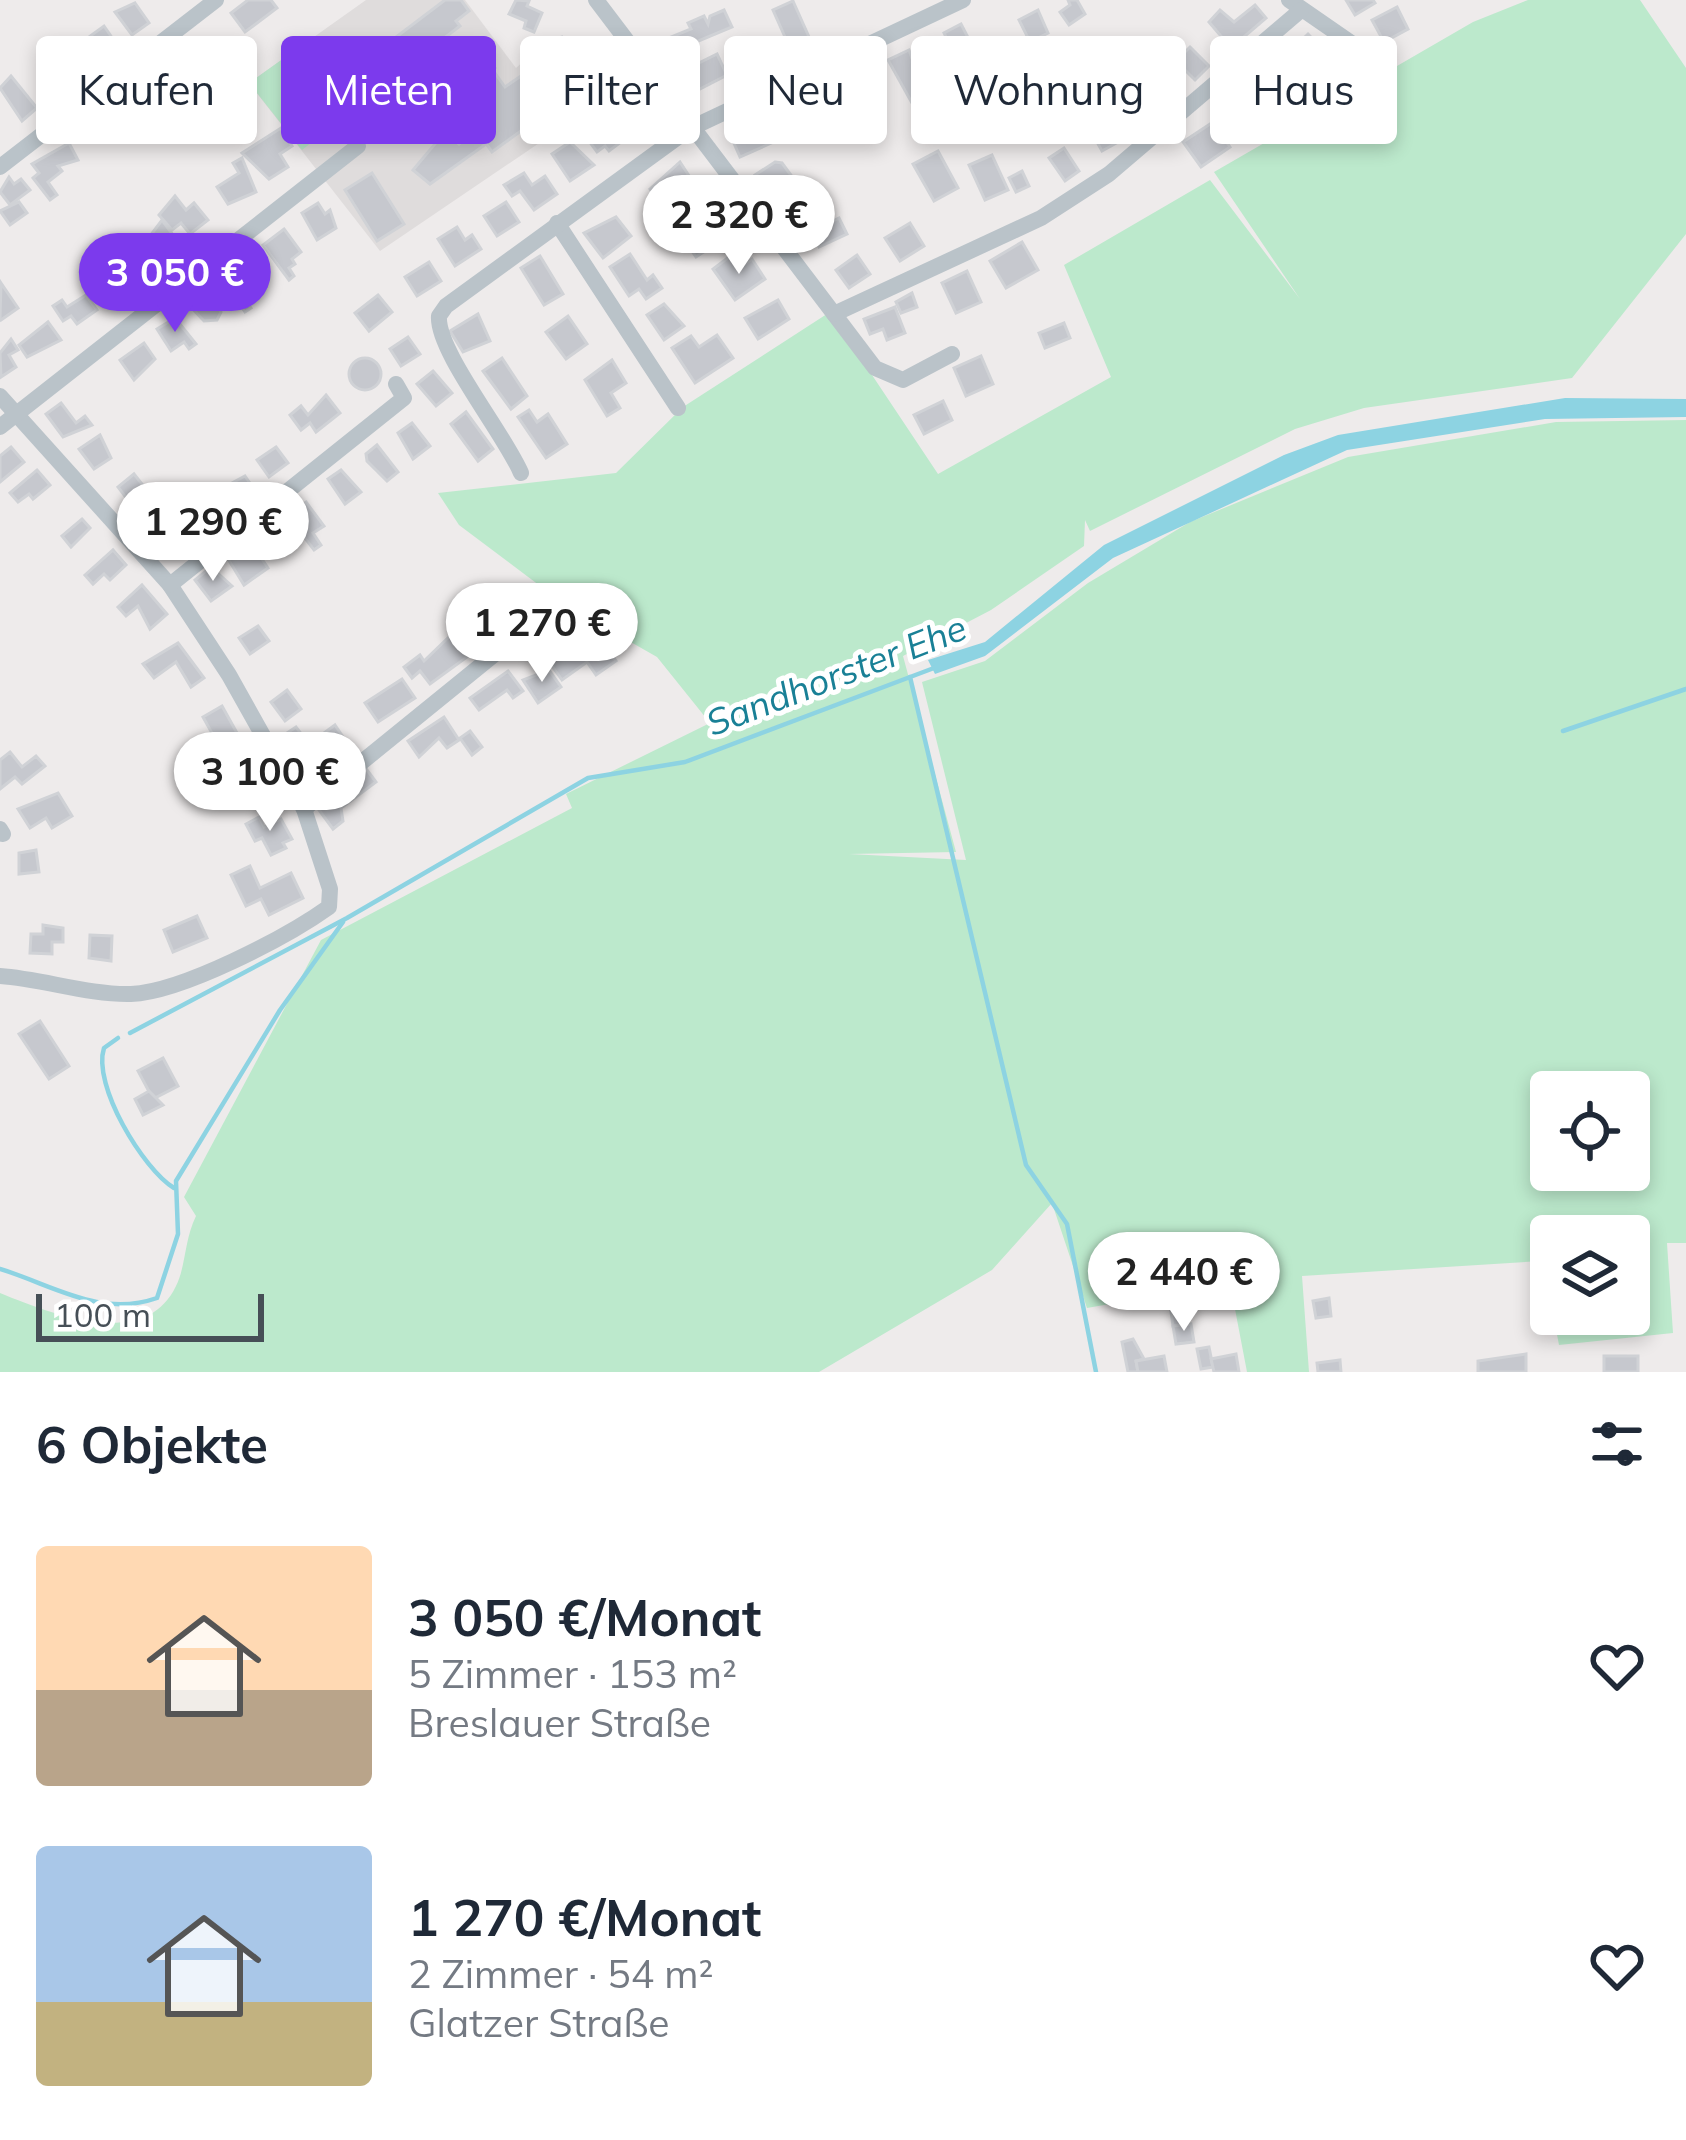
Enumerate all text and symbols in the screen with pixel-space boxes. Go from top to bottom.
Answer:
chip: Kaufen [36,36,257,144]
chip: Mieten [281,36,496,144]
chip: Filter [520,36,700,144]
chip: Neu [724,36,887,144]
chip: Wohnung [911,36,1186,144]
chip: Haus [1210,36,1397,144]
pin: 2 320 € [628,175,850,277]
text: 2 320 € [670,189,808,238]
pin: 3 050 € [64,233,286,335]
text: 3 050 € [106,247,244,296]
pin: 1 290 € [102,482,324,584]
text: 1 290 € [144,496,282,545]
pin: 1 270 € [431,583,653,685]
text: 1 270 € [473,597,611,646]
water label: Sandhorster Ehe [699,604,972,745]
pin: 3 100 € [159,732,381,834]
text: 3 100 € [201,746,339,795]
map controls [1530,1071,1650,1335]
button: locate [1530,1071,1650,1191]
button: layers [1530,1215,1650,1335]
pin: 2 440 € [1073,1232,1295,1334]
text: 2 440 € [1115,1246,1253,1295]
scale bar [36,1288,264,1341]
text: 100 m [54,1294,151,1335]
icon: filters [1584,1411,1650,1477]
text: 6 Objekte [36,1412,268,1476]
text: 3 050 €/Monat [408,1585,761,1649]
icon: home [132,1594,276,1738]
icon: heart [1584,1633,1650,1699]
text: 5 Zimmer · 153 m² [408,1649,737,1698]
text: Breslauer Straße [408,1698,711,1747]
text: 1 270 €/Monat [408,1885,761,1949]
icon: home [132,1894,276,2038]
icon: heart [1584,1933,1650,1999]
text: 2 Zimmer · 54 m² [408,1949,713,1998]
text: Glatzer Straße [408,1998,669,2047]

